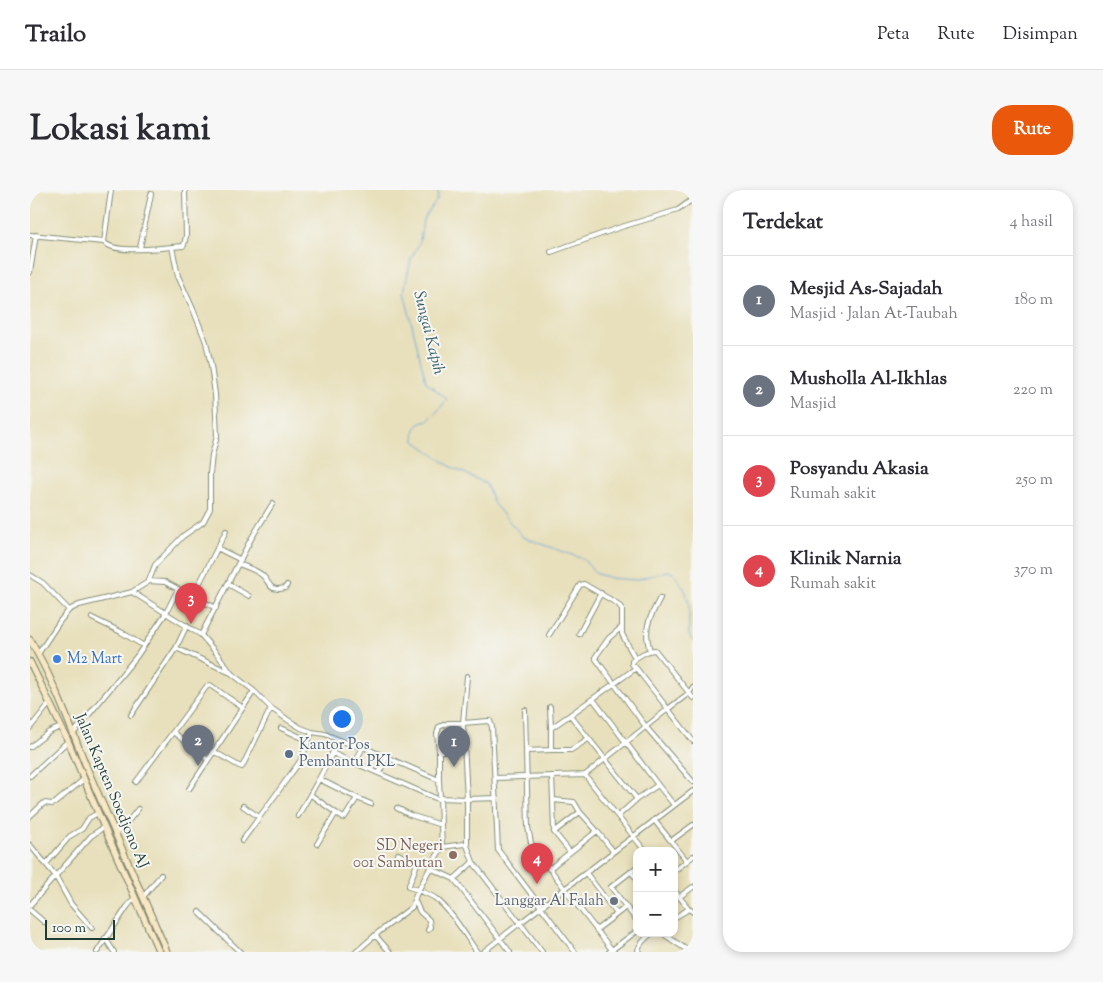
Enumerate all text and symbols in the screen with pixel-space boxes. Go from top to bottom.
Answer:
text: Trailo [25,18,86,52]
text: Peta [877,22,909,48]
text: Rute [937,22,975,48]
text: Disimpan [1003,22,1078,48]
text: Lokasi kami [30,105,211,156]
button: Rute [992,105,1073,155]
text: Terdekat [743,208,823,238]
text: 4 hasil [1009,211,1053,234]
text: Mesjid As-Sajadah [790,276,943,303]
water label: Sungai Kapih [406,289,450,378]
text: 1 [756,289,762,312]
text: 180 m [1014,289,1053,312]
text: Masjid · Jalan At-Taubah [790,303,958,326]
text: Musholla Al-Ikhlas [790,366,947,393]
text: 2 [755,379,763,402]
text: 220 m [1013,379,1053,402]
text: Masjid [790,393,836,416]
text: Posyandu Akasia [790,456,929,483]
text: 3 [756,469,762,492]
text: 250 m [1015,469,1053,492]
text: Rumah sakit [790,483,876,506]
text: Klinik Narnia [790,546,902,573]
text: 4 [755,559,763,582]
text: 370 m [1014,559,1053,582]
text: Rumah sakit [790,573,876,596]
pin: 3 [175,583,207,624]
place label: M2 Mart [67,649,122,670]
marker: M2 Mart [51,653,63,665]
your location [329,706,355,732]
street label: Jalan Kapten Soedjono AJ [69,710,153,872]
pin: 2 [182,725,214,766]
pin: 1 [438,726,470,767]
place label: Kantor Pos Pembantu PKL [299,735,395,773]
marker: Kantor Pos Pembantu PKL [283,748,295,760]
place label: SD Negeri 001 Sambutan [353,836,443,874]
pin: 4 [521,843,553,884]
map controls [633,847,678,937]
button: + [633,847,678,892]
marker: SD Negeri 001 Sambutan [447,849,459,861]
place label: Langgar Al Falah [495,891,604,912]
button: − [633,892,678,937]
marker: Langgar Al Falah [608,895,620,907]
scale bar [45,917,115,940]
text: 100 m [52,919,86,939]

